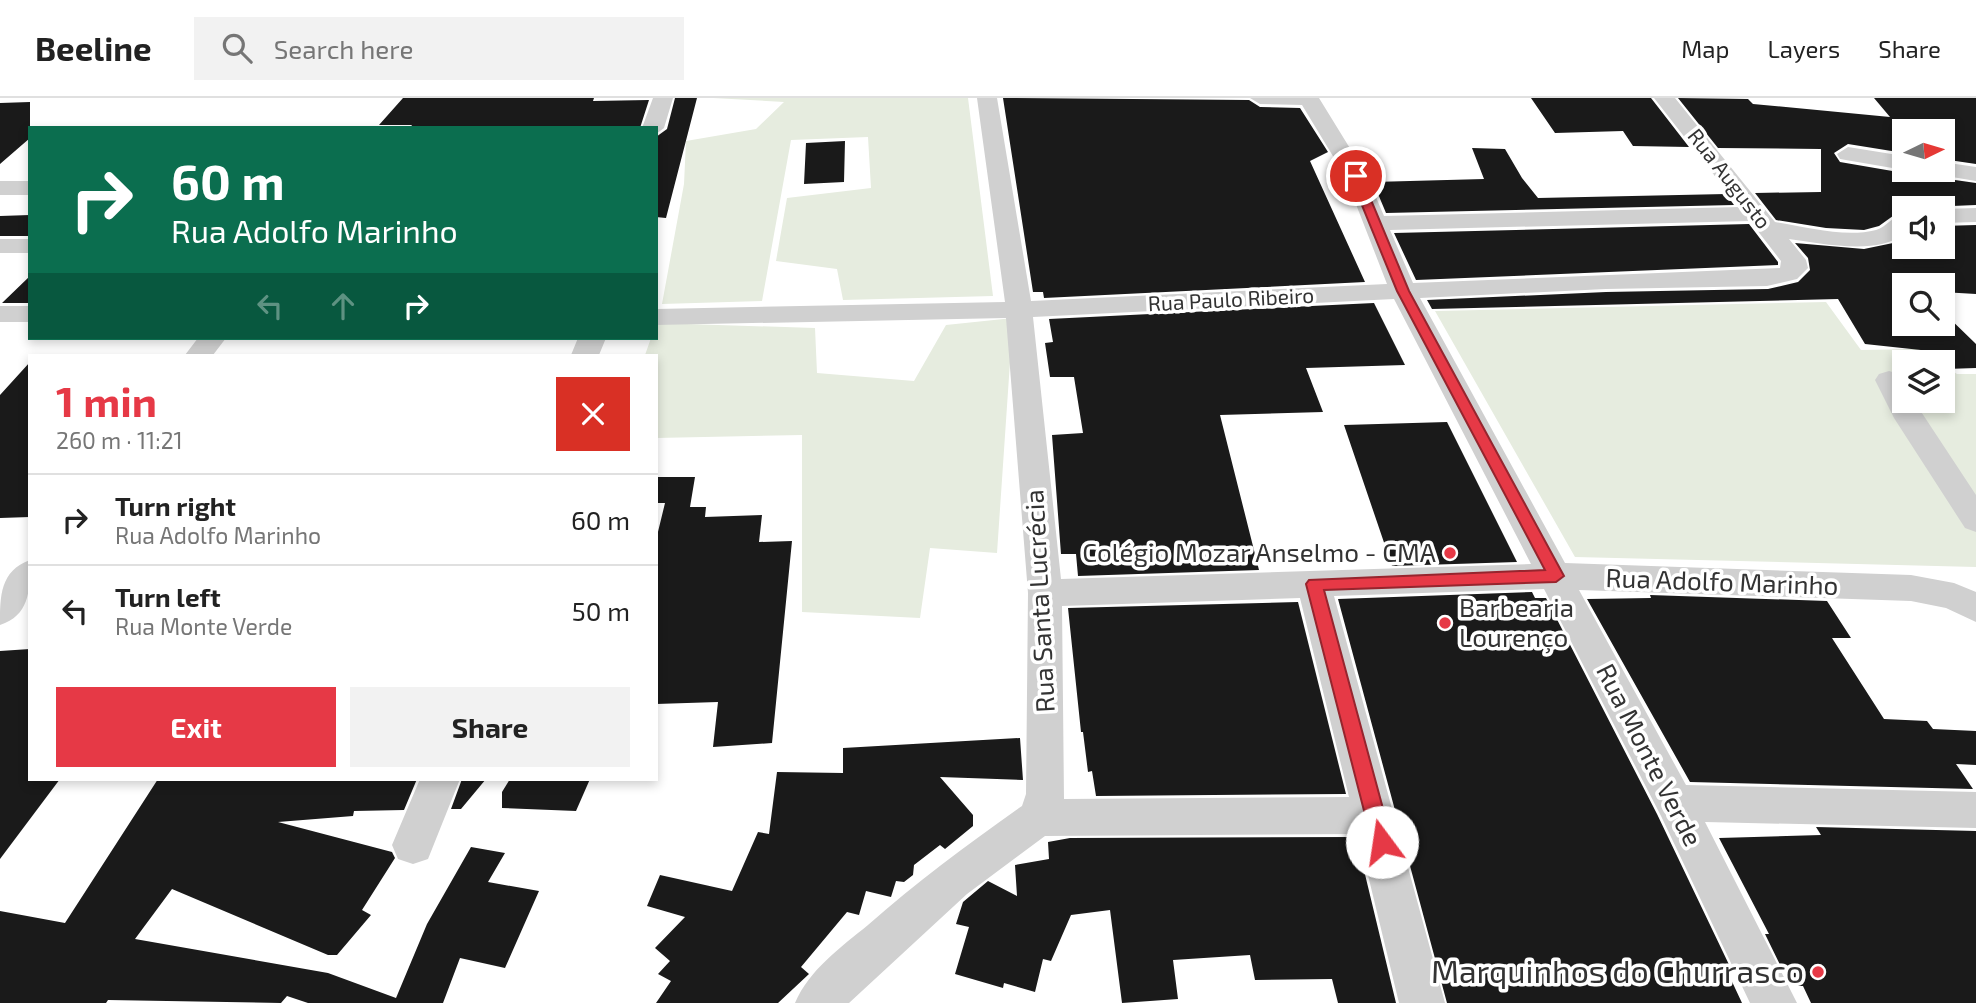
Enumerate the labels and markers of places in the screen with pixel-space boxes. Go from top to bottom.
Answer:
pin [1326,146,1386,206]
place label: Colégio Mozar Anselmo - CMA [1082,536,1436,567]
marker: Colégio Mozar Anselmo - CMA [1442,545,1458,561]
place label: Barbearia Lourenço [1459,591,1574,654]
marker: Barbearia Lourenço [1437,615,1453,631]
place label: Marquinhos do Churrasco [1431,951,1804,989]
marker: Marquinhos do Churrasco [1810,964,1826,980]

